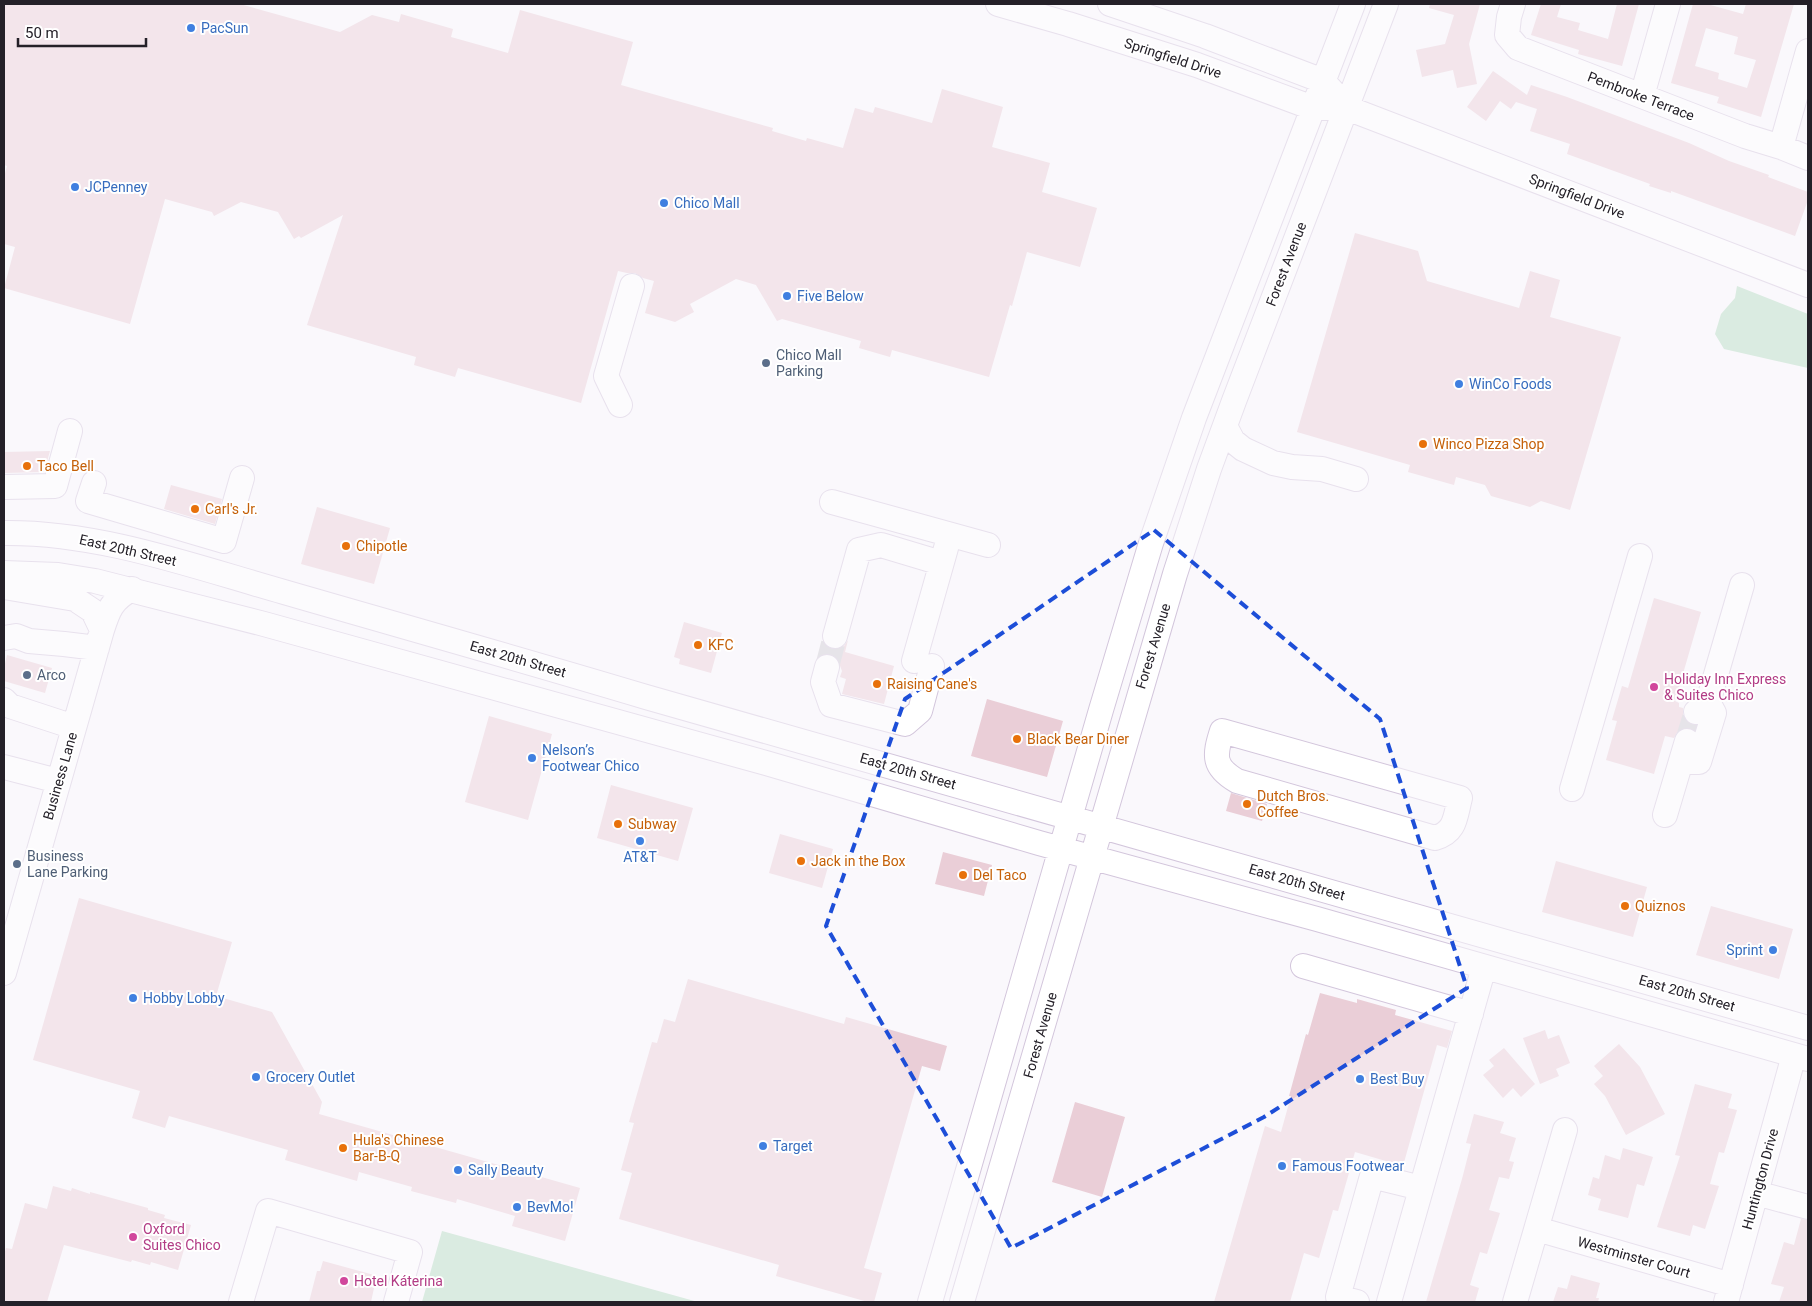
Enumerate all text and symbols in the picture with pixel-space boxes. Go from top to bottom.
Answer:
scale bar [18,15,145,47]
place label: PacSun [201,20,248,36]
marker: PacSun [185,22,197,34]
text: 50 m [25,24,59,42]
street label: Springfield Drive [1122,35,1224,81]
street label: Pembroke Terrace [1585,68,1697,124]
street label: Springfield Drive [1527,170,1627,222]
place label: JCPenney [85,179,148,195]
marker: JCPenney [69,181,81,193]
place label: Chico Mall [674,195,740,211]
marker: Chico Mall [658,197,670,209]
street label: Forest Avenue [1263,220,1309,308]
place label: Five Below [797,288,864,304]
marker: Five Below [781,290,793,302]
place label: Chico Mall Parking [776,347,842,379]
marker: Chico Mall Parking [760,357,772,369]
place label: WinCo Foods [1469,376,1552,392]
marker: WinCo Foods [1453,378,1465,390]
place label: Winco Pizza Shop [1433,436,1545,452]
marker: Winco Pizza Shop [1417,438,1429,450]
place label: Taco Bell [37,458,94,474]
marker: Taco Bell [21,460,33,472]
place label: Carl's Jr. [205,501,258,517]
marker: Carl's Jr. [189,503,201,515]
street label: East 20th Street [78,531,179,569]
place label: Chipotle [356,538,407,554]
marker: Chipotle [340,540,352,552]
street label: Forest Avenue [1132,601,1174,691]
place label: KFC [708,637,734,653]
street label: East 20th Street [468,638,568,680]
marker: KFC [692,639,704,651]
place label: Arco [37,667,66,683]
marker: Arco [21,669,33,681]
place label: Holiday Inn Express & Suites Chico [1664,671,1786,703]
place label: Raising Cane's [887,676,977,692]
marker: Raising Cane's [871,678,883,690]
marker: Holiday Inn Express & Suites Chico [1648,681,1660,693]
street label: Business Lane [40,730,80,822]
place label: Black Bear Diner [1027,731,1129,747]
marker: Black Bear Diner [1011,733,1023,745]
place label: Nelson’s Footwear Chico [542,742,639,774]
street label: East 20th Street [858,750,958,792]
marker: Nelson’s Footwear Chico [526,752,538,764]
place label: Dutch Bros. Coffee [1257,788,1329,820]
marker: Dutch Bros. Coffee [1241,798,1253,810]
place label: Subway [628,816,677,832]
marker: Subway [612,818,624,830]
marker: AT&T [634,835,646,847]
place label: Business Lane Parking [27,848,108,880]
place label: AT&T [623,849,657,865]
place label: Jack in the Box [811,853,906,869]
marker: Jack in the Box [795,855,807,867]
marker: Business Lane Parking [11,858,23,870]
street label: East 20th Street [1247,861,1347,903]
place label: Del Taco [973,867,1027,883]
marker: Del Taco [957,869,969,881]
place label: Quiznos [1635,898,1686,914]
marker: Quiznos [1619,900,1631,912]
place label: Sprint [1726,942,1763,958]
marker: Sprint [1767,944,1779,956]
street label: East 20th Street [1637,972,1737,1014]
place label: Hobby Lobby [143,990,225,1006]
street label: Forest Avenue [1020,990,1060,1080]
marker: Hobby Lobby [127,992,139,1004]
place label: Grocery Outlet [266,1069,356,1085]
marker: Grocery Outlet [250,1071,262,1083]
place label: Best Buy [1370,1071,1425,1087]
marker: Best Buy [1354,1073,1366,1085]
street label: Huntington Drive [1739,1127,1781,1231]
place label: Hula's Chinese Bar-B-Q [353,1132,444,1164]
place label: Target [773,1138,813,1154]
marker: Target [757,1140,769,1152]
marker: Hula's Chinese Bar-B-Q [337,1142,349,1154]
place label: Famous Footwear [1292,1158,1405,1174]
marker: Famous Footwear [1276,1160,1288,1172]
place label: Sally Beauty [468,1162,544,1178]
marker: Sally Beauty [452,1164,464,1176]
place label: BevMo! [527,1199,574,1215]
marker: BevMo! [511,1201,523,1213]
place label: Oxford Suites Chico [143,1221,221,1253]
marker: Oxford Suites Chico [127,1231,139,1243]
street label: Westminster Court [1576,1233,1693,1281]
place label: Hotel Káterina [354,1273,443,1289]
marker: Hotel Káterina [338,1275,350,1287]

